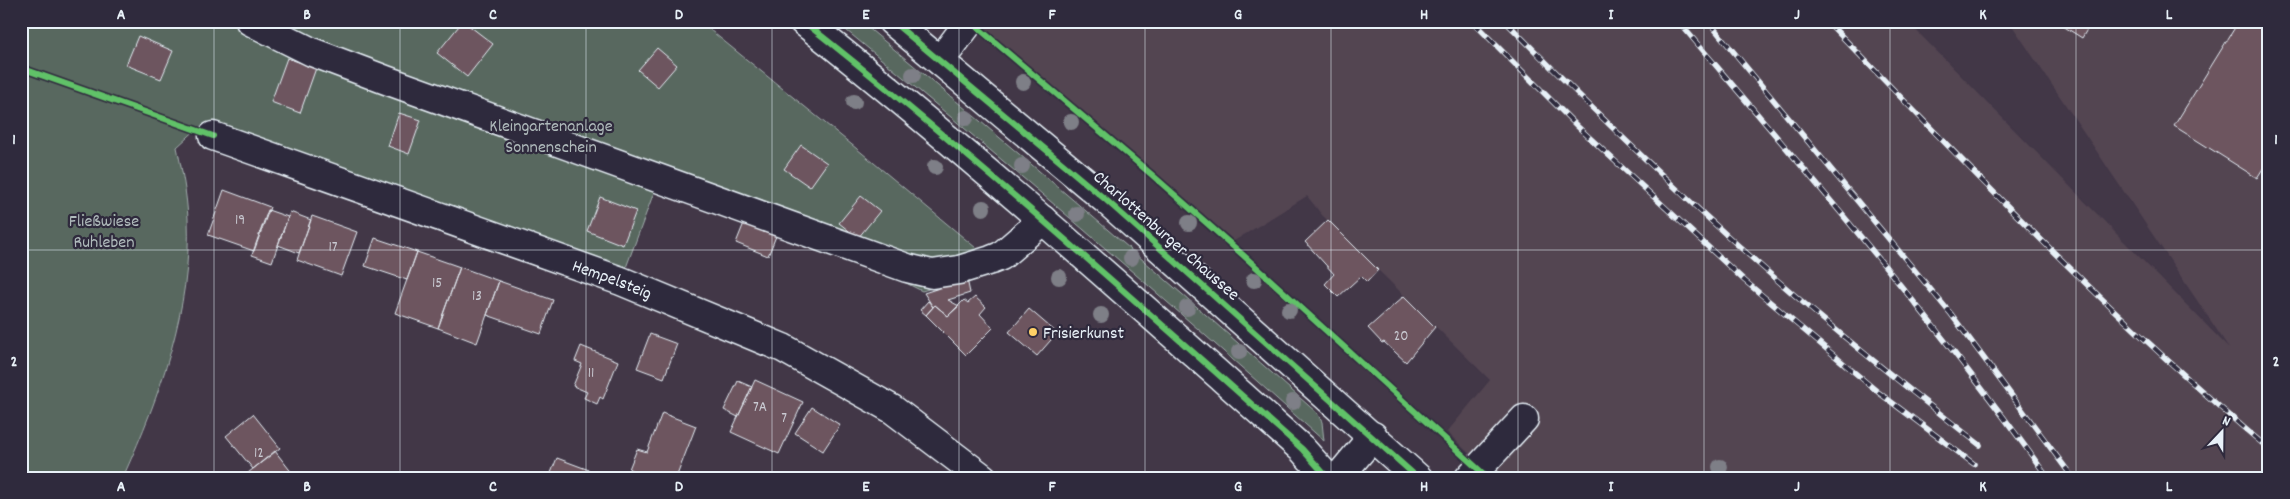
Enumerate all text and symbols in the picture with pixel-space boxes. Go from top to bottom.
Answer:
text: A [117,4,126,27]
text: B [303,4,311,27]
text: C [489,4,497,27]
text: D [675,4,684,27]
text: E [862,4,870,27]
text: F [1048,4,1056,27]
text: G [1234,4,1242,27]
text: H [1420,4,1428,27]
text: I [1609,4,1615,27]
text: J [1794,4,1800,27]
text: K [1979,4,1987,27]
text: L [2166,4,2173,27]
park label: Kleingartenanlage Sonnenschein [489,115,613,161]
text: 1 [12,129,16,152]
text: 1 [2274,129,2278,152]
street label: Charlottenburger Chaussee [1086,166,1244,308]
park label: Fließwiese Ruhleben [69,210,139,256]
house number: 19 [235,210,245,232]
house number: 17 [328,237,338,259]
street label: Hempelsteig [568,255,655,307]
house number: 15 [432,273,442,295]
house number: 13 [472,286,482,308]
place label: Frisierkunst [1043,322,1125,347]
marker: Frisierkunst [1027,326,1039,338]
house number: 20 [1394,326,1408,348]
text: 2 [11,351,18,374]
text: 2 [2273,351,2280,374]
house number: 11 [588,363,594,385]
house number: 7A [753,397,767,419]
north arrow [2198,406,2248,456]
house number: 7 [781,408,787,430]
text: N [2219,411,2233,432]
house number: 12 [254,443,264,465]
text: A [117,476,126,499]
text: B [303,476,311,499]
text: C [489,476,497,499]
text: D [675,476,684,499]
text: E [862,476,870,499]
text: F [1048,476,1056,499]
text: G [1234,476,1242,499]
text: H [1420,476,1428,499]
text: I [1609,476,1615,499]
text: J [1794,476,1800,499]
text: K [1979,476,1987,499]
text: L [2166,476,2173,499]

